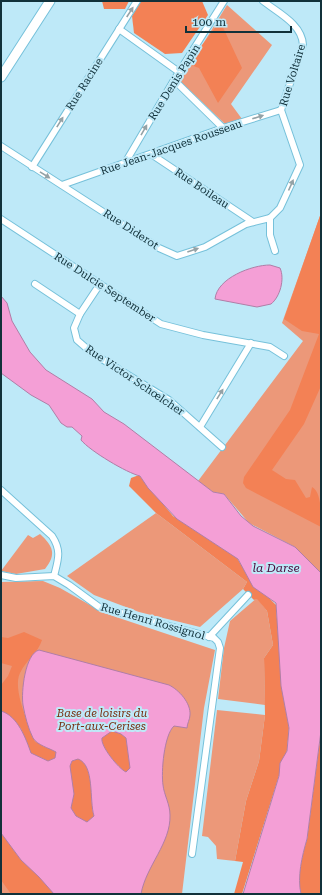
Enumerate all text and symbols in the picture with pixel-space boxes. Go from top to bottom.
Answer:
one-way arrow [126,7,134,17]
scale bar [186,8,291,34]
text: 100 m [192,15,226,29]
street label: Rue Denis Papin [146,42,203,123]
street label: Rue Voltaire [277,42,308,108]
street label: Rue Racine [63,56,106,113]
one-way arrow [252,114,264,120]
one-way arrow [57,116,64,128]
street label: Rue Jean-Jacques Rousseau [99,117,244,178]
one-way arrow [141,124,148,136]
street label: Rue Boileau [172,165,232,211]
one-way arrow [40,171,50,179]
one-way arrow [288,179,294,191]
street label: Rue Diderot [101,207,161,252]
one-way arrow [188,247,200,253]
street label: Rue Dulcie September [52,250,158,325]
street label: Rue Victor Schœlcher [83,342,187,419]
one-way arrow [216,389,224,399]
water label: la Darse [253,561,299,575]
street label: Rue Henri Rossignol [99,600,207,643]
park label: Base de loisirs du Port-aux-Cerises [56,707,147,733]

